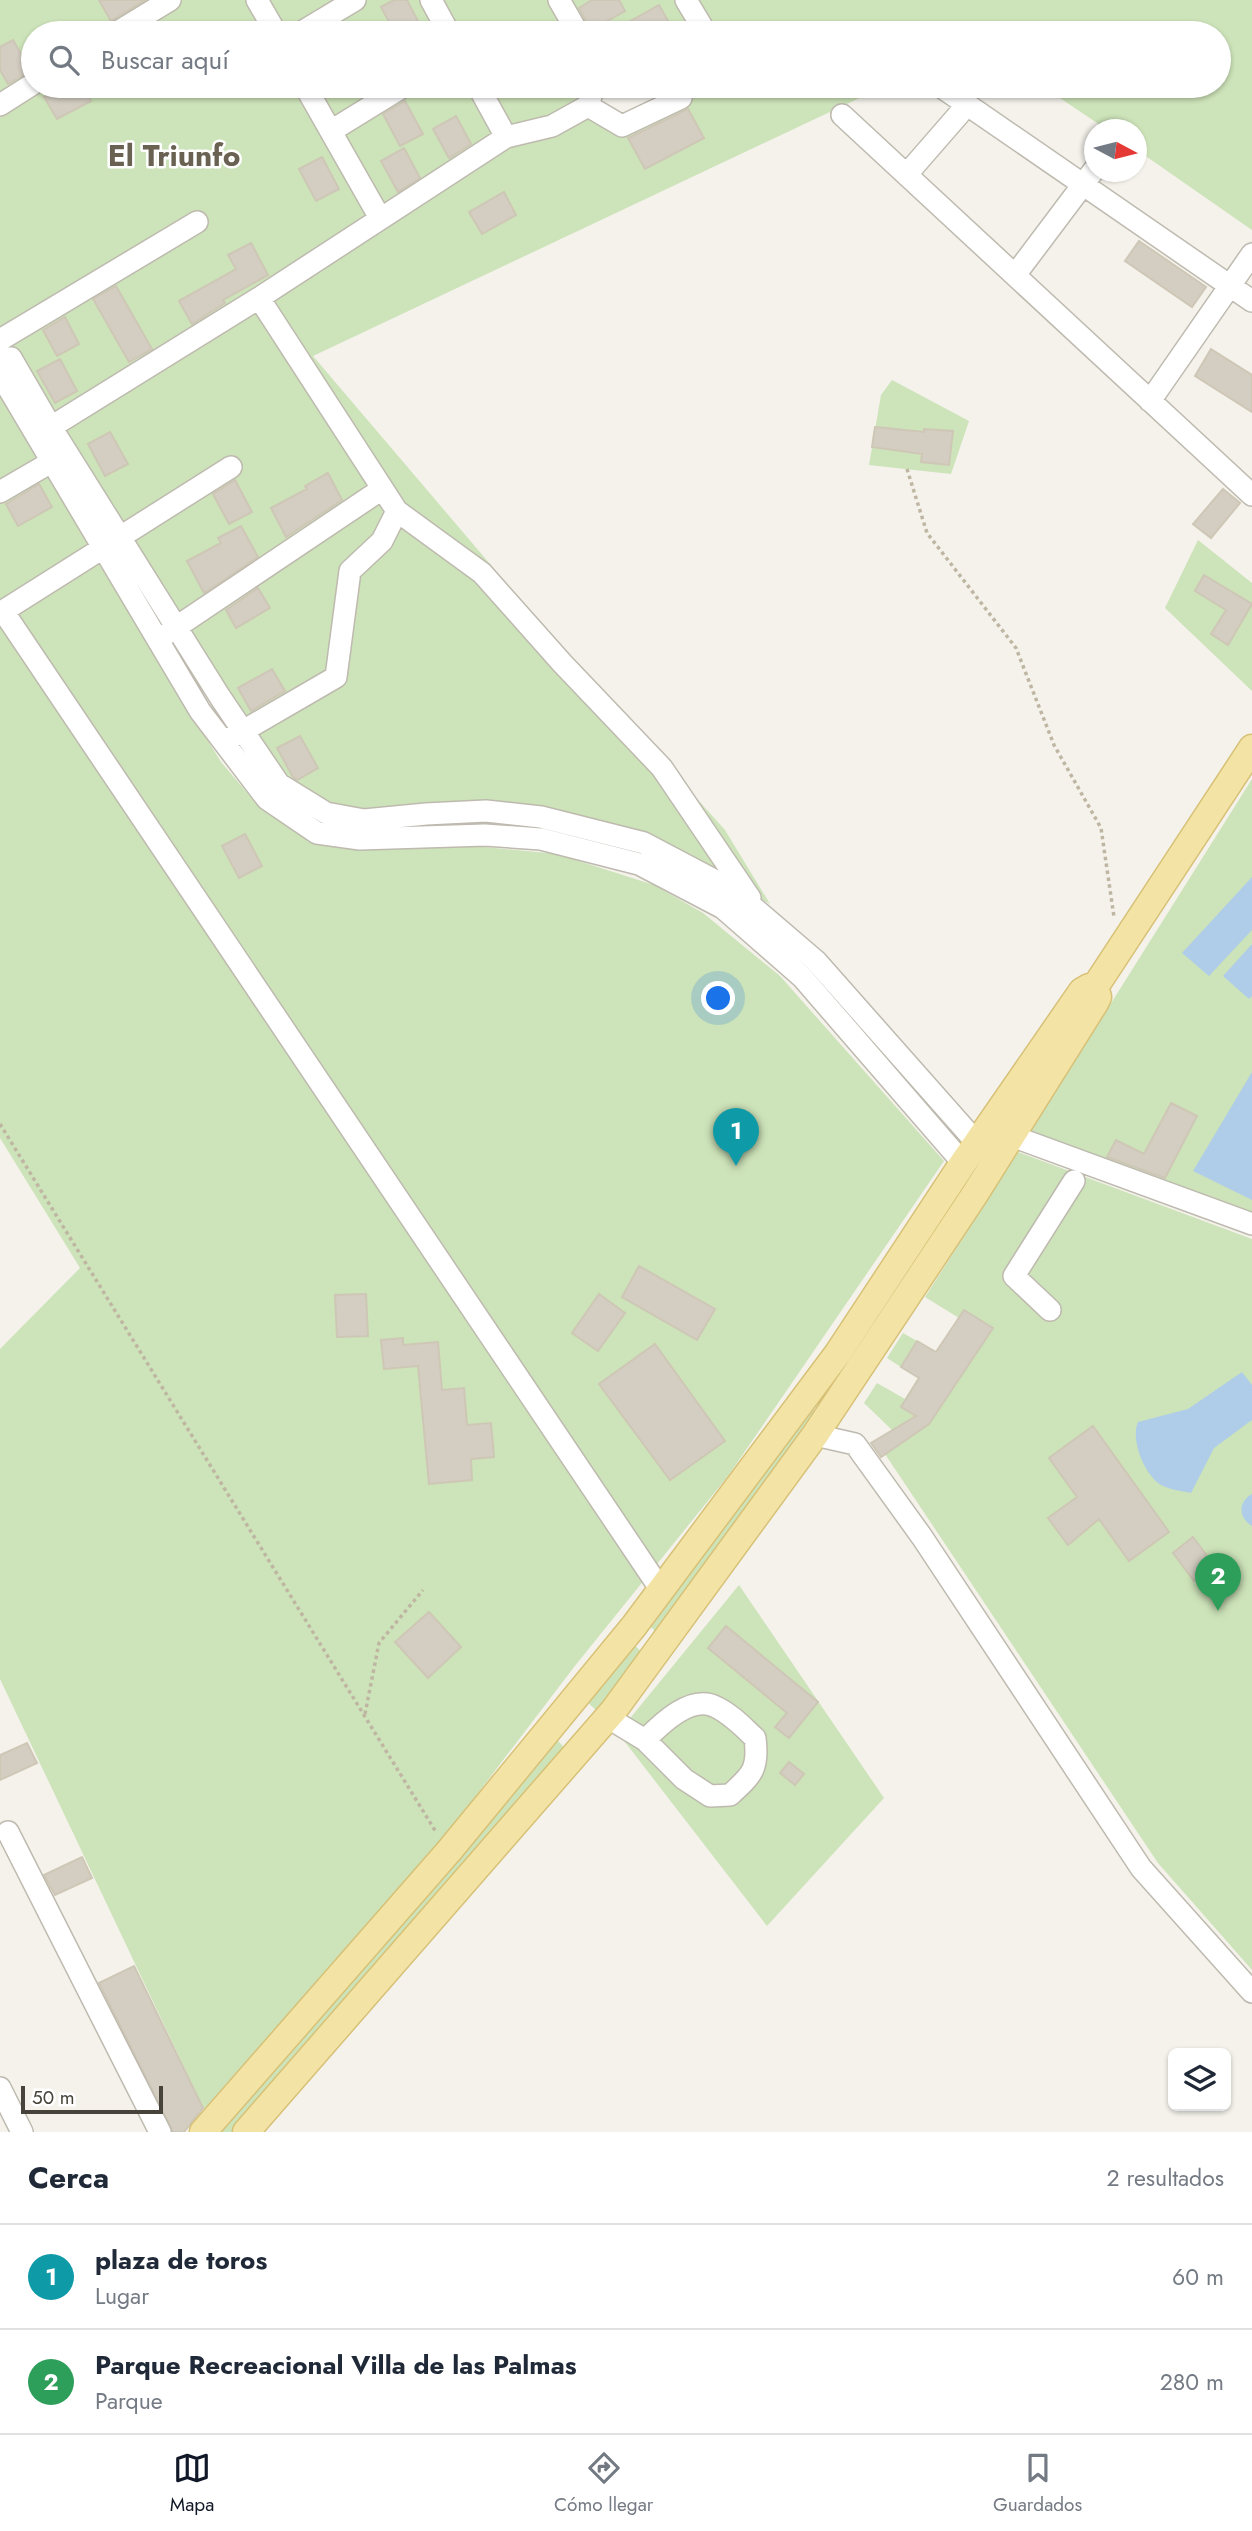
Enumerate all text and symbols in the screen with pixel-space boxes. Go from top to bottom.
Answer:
search box [21,21,1231,98]
icon: search [45,41,83,79]
text: Buscar aquí [101,41,229,79]
north arrow [1084,119,1147,182]
district label: El Triunfo [108,134,240,177]
your location [701,981,735,1015]
pin: 1 [713,1108,759,1166]
pin: 2 [1195,1553,1241,1611]
map controls [1168,2048,1231,2111]
button: layers [1168,2048,1231,2111]
scale bar [21,2083,163,2115]
text: 50 m [32,2084,75,2111]
text: Cerca [28,2156,109,2199]
text: 2 resultados [1106,2161,1224,2195]
text: plaza de toros [95,2241,267,2279]
text: 1 [45,2260,57,2294]
text: 60 m [1172,2260,1224,2294]
text: Lugar [95,2279,149,2313]
text: Parque Recreacional Villa de las Palmas [95,2346,577,2384]
text: 2 [43,2365,59,2399]
text: 280 m [1160,2365,1224,2399]
text: Parque [95,2384,163,2418]
tab: Mapa [170,2449,214,2518]
tab: Cómo llegar [554,2449,653,2518]
tab: Guardados [993,2449,1082,2518]

